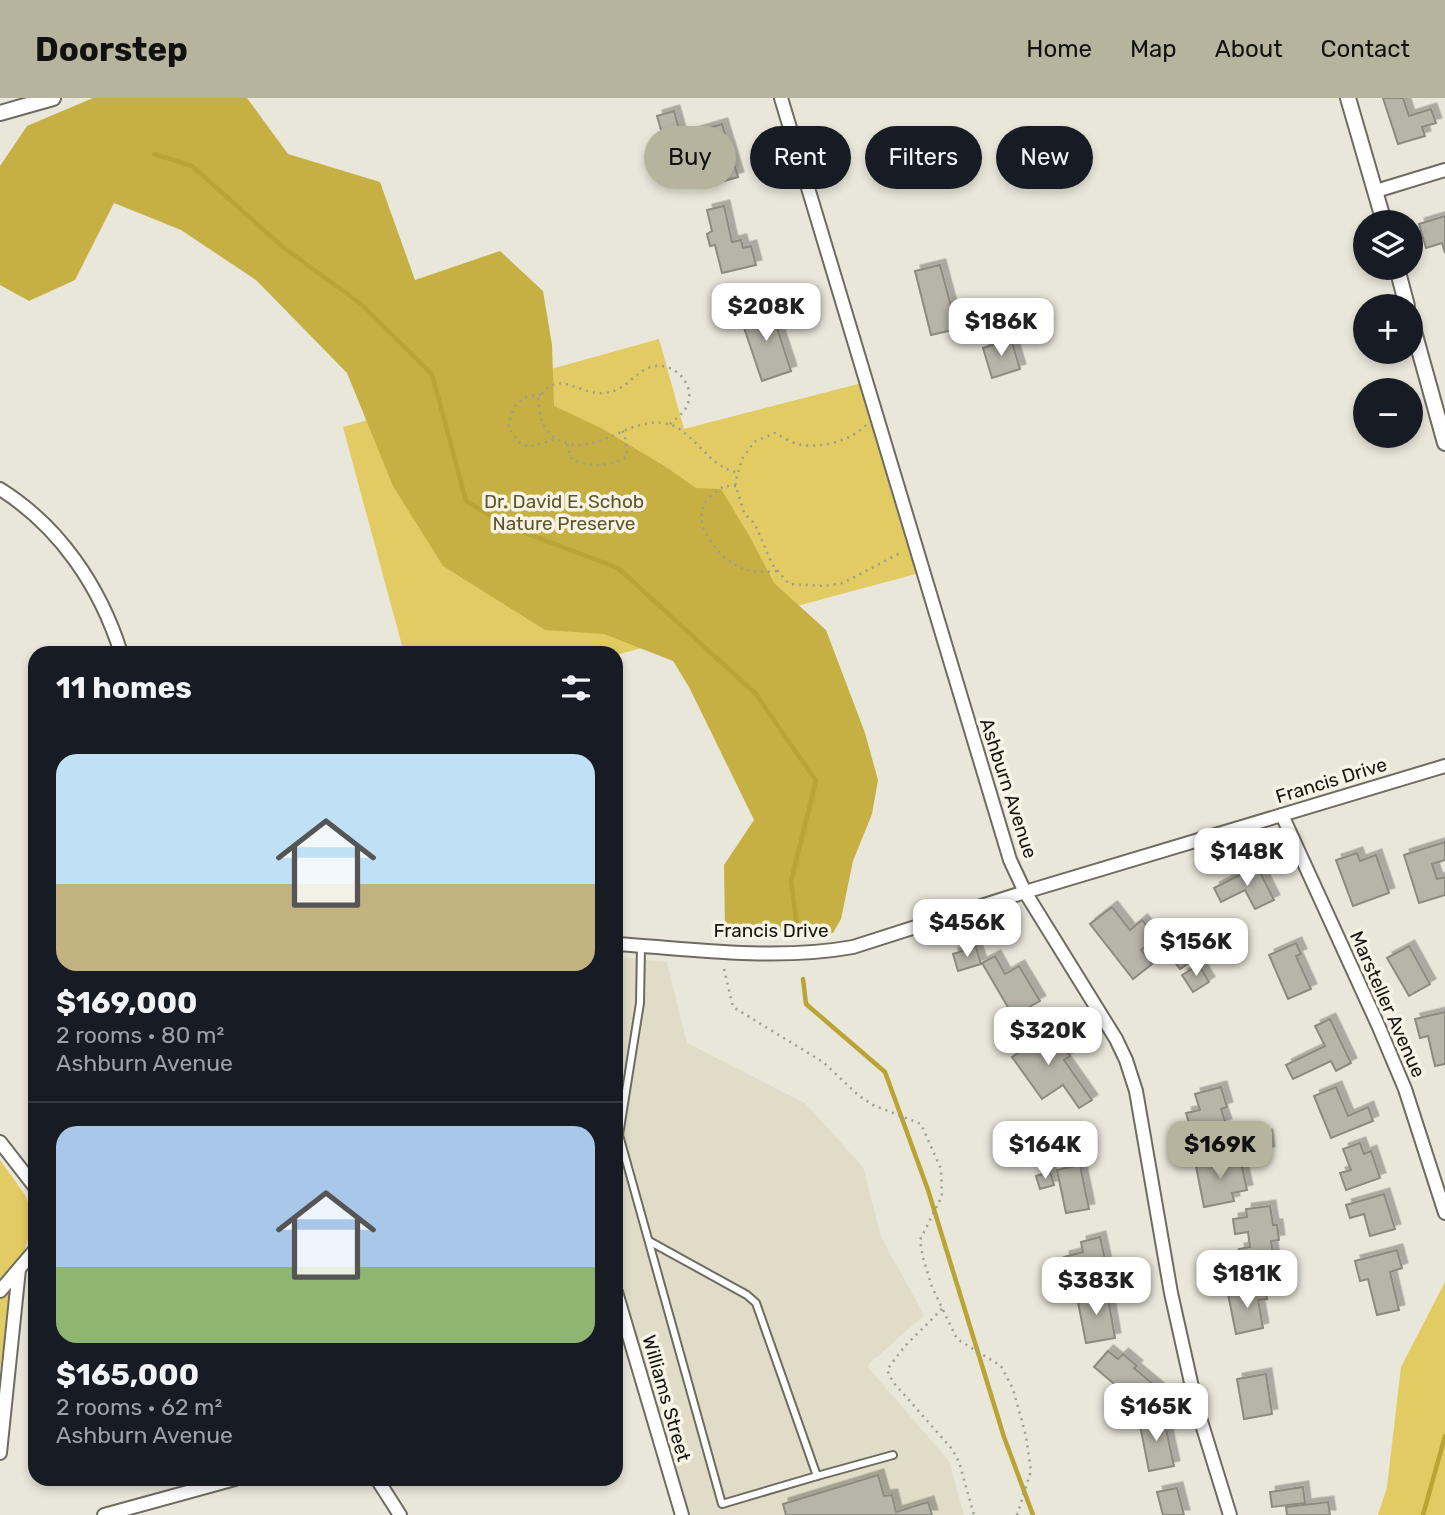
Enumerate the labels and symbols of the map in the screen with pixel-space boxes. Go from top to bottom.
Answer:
pin: $208K [717,284,815,343]
pin: $186K [952,299,1050,358]
park label: Dr. David E. Schob Nature Preserve [484,490,644,535]
street label: Ashburn Avenue [975,715,1042,861]
street label: Francis Drive [1273,753,1390,808]
pin: $148K [1198,828,1296,888]
pin: $456K [918,900,1016,959]
pin: $156K [1147,918,1245,978]
street label: Francis Drive [713,919,829,942]
street label: Marsteller Avenue [1345,927,1430,1081]
pin: $320K [999,1007,1097,1067]
pin: $164K [996,1122,1094,1181]
pin: $169K [1171,1122,1269,1181]
pin: $181K [1198,1250,1296,1310]
pin: $383K [1047,1258,1145,1317]
street label: Williams Street [638,1332,696,1464]
pin: $165K [1107,1384,1205,1443]

